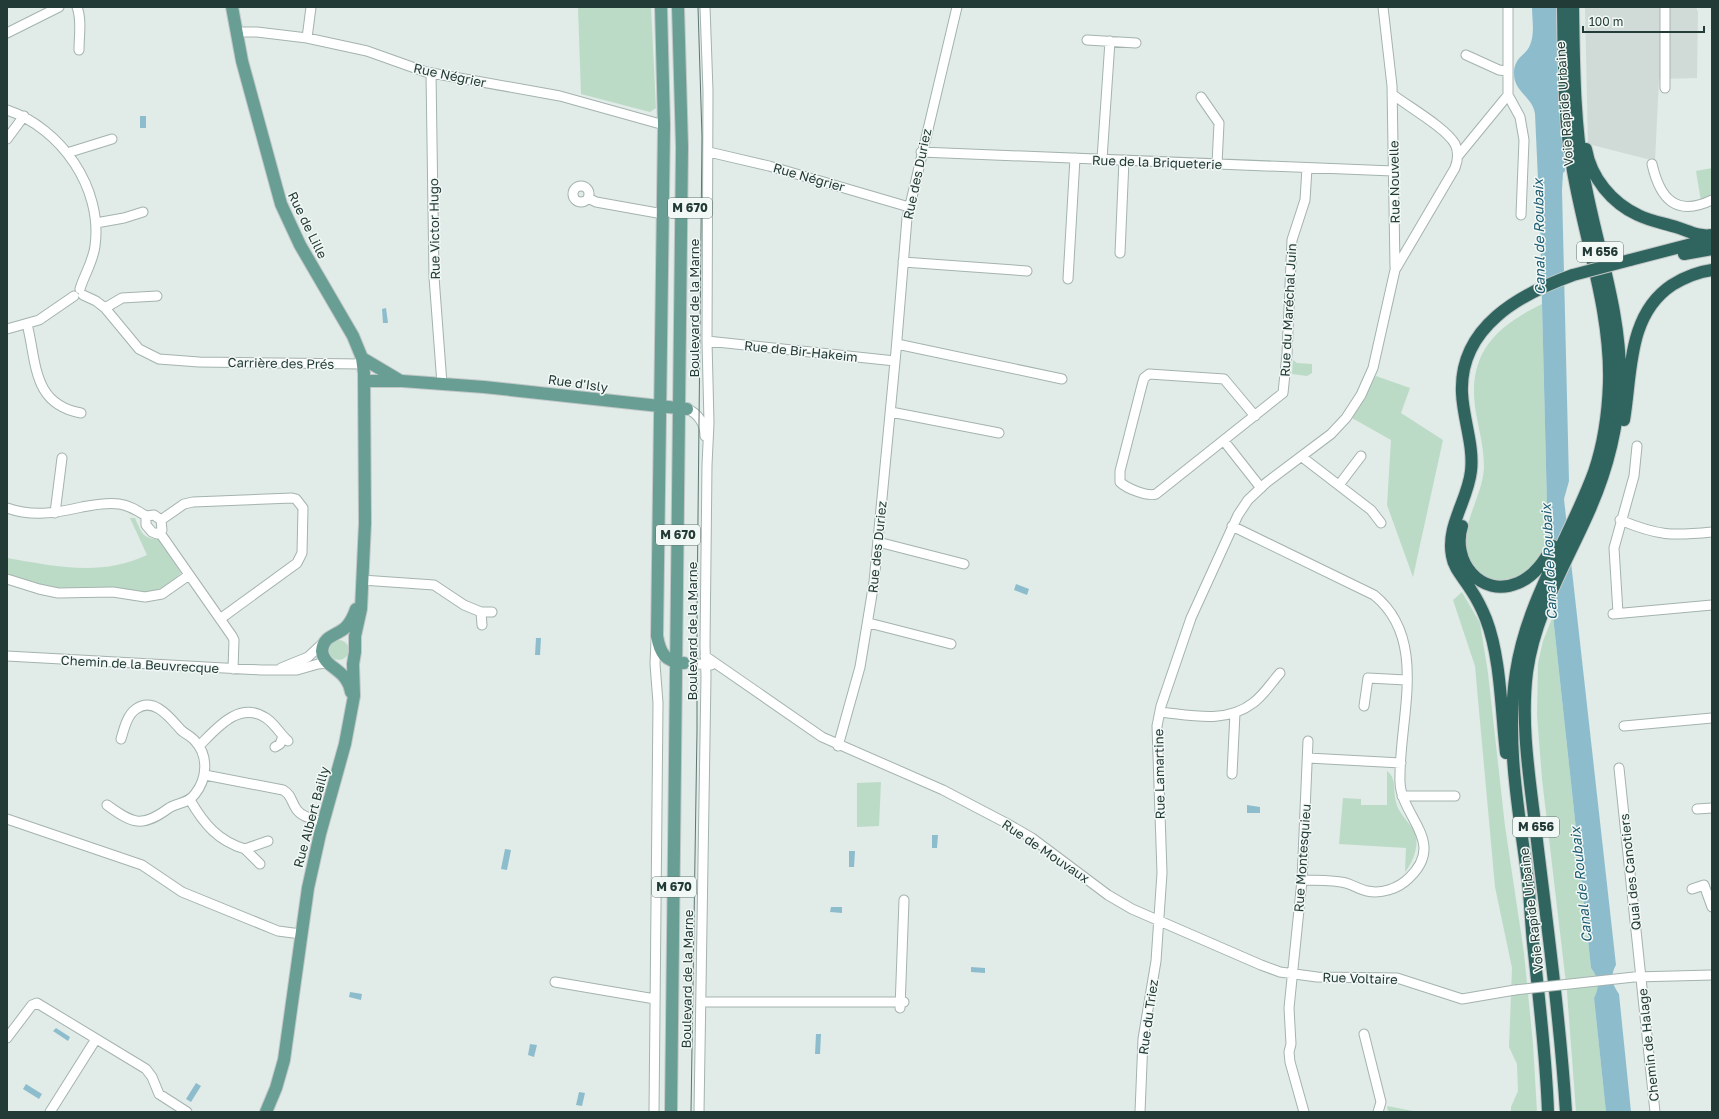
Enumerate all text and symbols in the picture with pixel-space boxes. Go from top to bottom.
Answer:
scale bar [1583,8,1704,34]
text: 100 m [1589,14,1623,29]
street label: Voie Rapide Urbaine [1552,41,1576,167]
street label: Rue Négrier [412,59,488,91]
street label: Rue des Duriez [900,127,935,221]
street label: Rue Nouvelle [1385,140,1403,224]
street label: Rue de la Briqueterie [1092,152,1222,172]
street label: Rue Négrier [771,159,847,195]
water label: Canal de Roubaix [1529,176,1548,295]
street label: Rue Victor Hugo [425,178,443,280]
street label: Rue de Lille [285,189,331,261]
road number: M 670 [668,198,712,218]
street label: Boulevard de la Marne [686,239,702,377]
road number: M 656 [1577,242,1623,262]
street label: Rue du Maréchal Juin [1277,243,1299,377]
street label: Rue de Bir-Hakeim [743,337,859,365]
street label: Carrière des Prés [228,354,335,372]
street label: Rue d'Isly [547,371,610,395]
street label: Rue des Duriez [864,500,890,594]
water label: Canal de Roubaix [1537,501,1560,621]
road number: M 670 [656,525,700,545]
street label: Boulevard de la Marne [684,562,700,700]
street label: Chemin de la Beuvrecque [60,652,220,676]
street label: Rue Lamartine [1150,729,1168,819]
street label: Rue Albert Bailly [290,764,332,869]
street label: Rue Montesquieu [1290,803,1314,913]
street label: Quai des Canotiers [1616,813,1644,931]
street label: Rue de Mouvaux [999,816,1093,886]
road number: M 656 [1513,817,1559,837]
water label: Canal de Roubaix [1566,824,1595,944]
street label: Voie Rapide Urbaine [1515,847,1547,973]
road number: M 670 [652,877,696,897]
street label: Boulevard de la Marne [678,909,696,1049]
street label: Rue Voltaire [1322,969,1398,987]
street label: Rue du Triez [1135,978,1161,1056]
street label: Chemin de Halage [1634,988,1662,1102]

